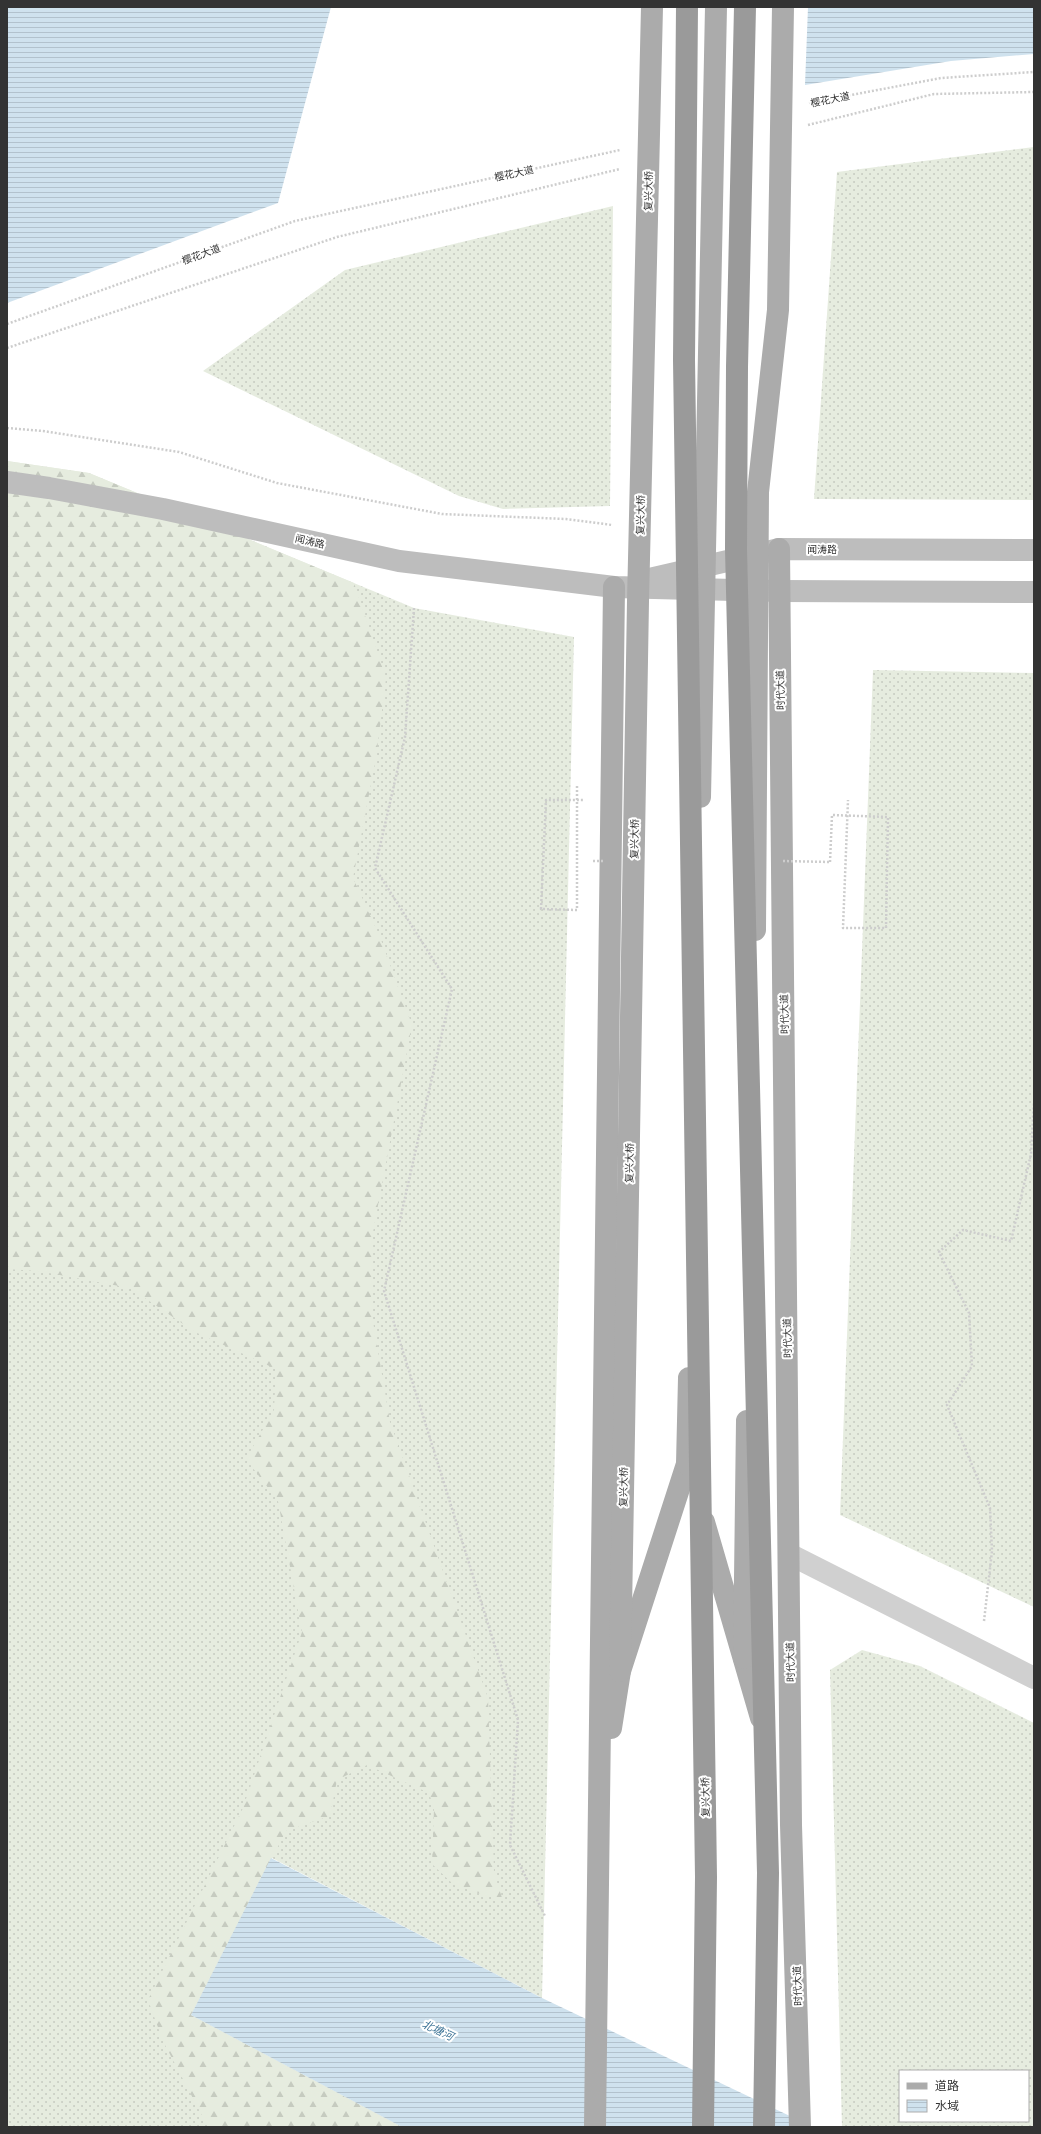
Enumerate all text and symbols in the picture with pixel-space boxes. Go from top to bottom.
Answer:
street label: 樱花大道 [809,90,851,110]
street label: 樱花大道 [493,164,535,184]
street label: 复兴大桥 [643,171,655,211]
street label: 樱花大道 [180,242,222,267]
street label: 复兴大桥 [635,495,647,535]
street label: 闻涛路 [294,533,326,551]
street label: 闻涛路 [807,544,837,556]
street label: 时代大道 [775,670,787,710]
street label: 复兴大桥 [629,819,641,859]
street label: 时代大道 [779,994,791,1034]
street label: 复兴大桥 [624,1143,636,1183]
street label: 时代大道 [782,1318,794,1358]
street label: 复兴大桥 [618,1467,630,1507]
street label: 时代大道 [785,1642,797,1682]
street label: 复兴大桥 [700,1777,712,1817]
street label: 时代大道 [791,1966,805,2006]
water label: 北塘河 [420,2018,457,2044]
legend [899,2070,1029,2122]
text: 道路 [935,2079,959,2093]
text: 水域 [935,2099,959,2113]

